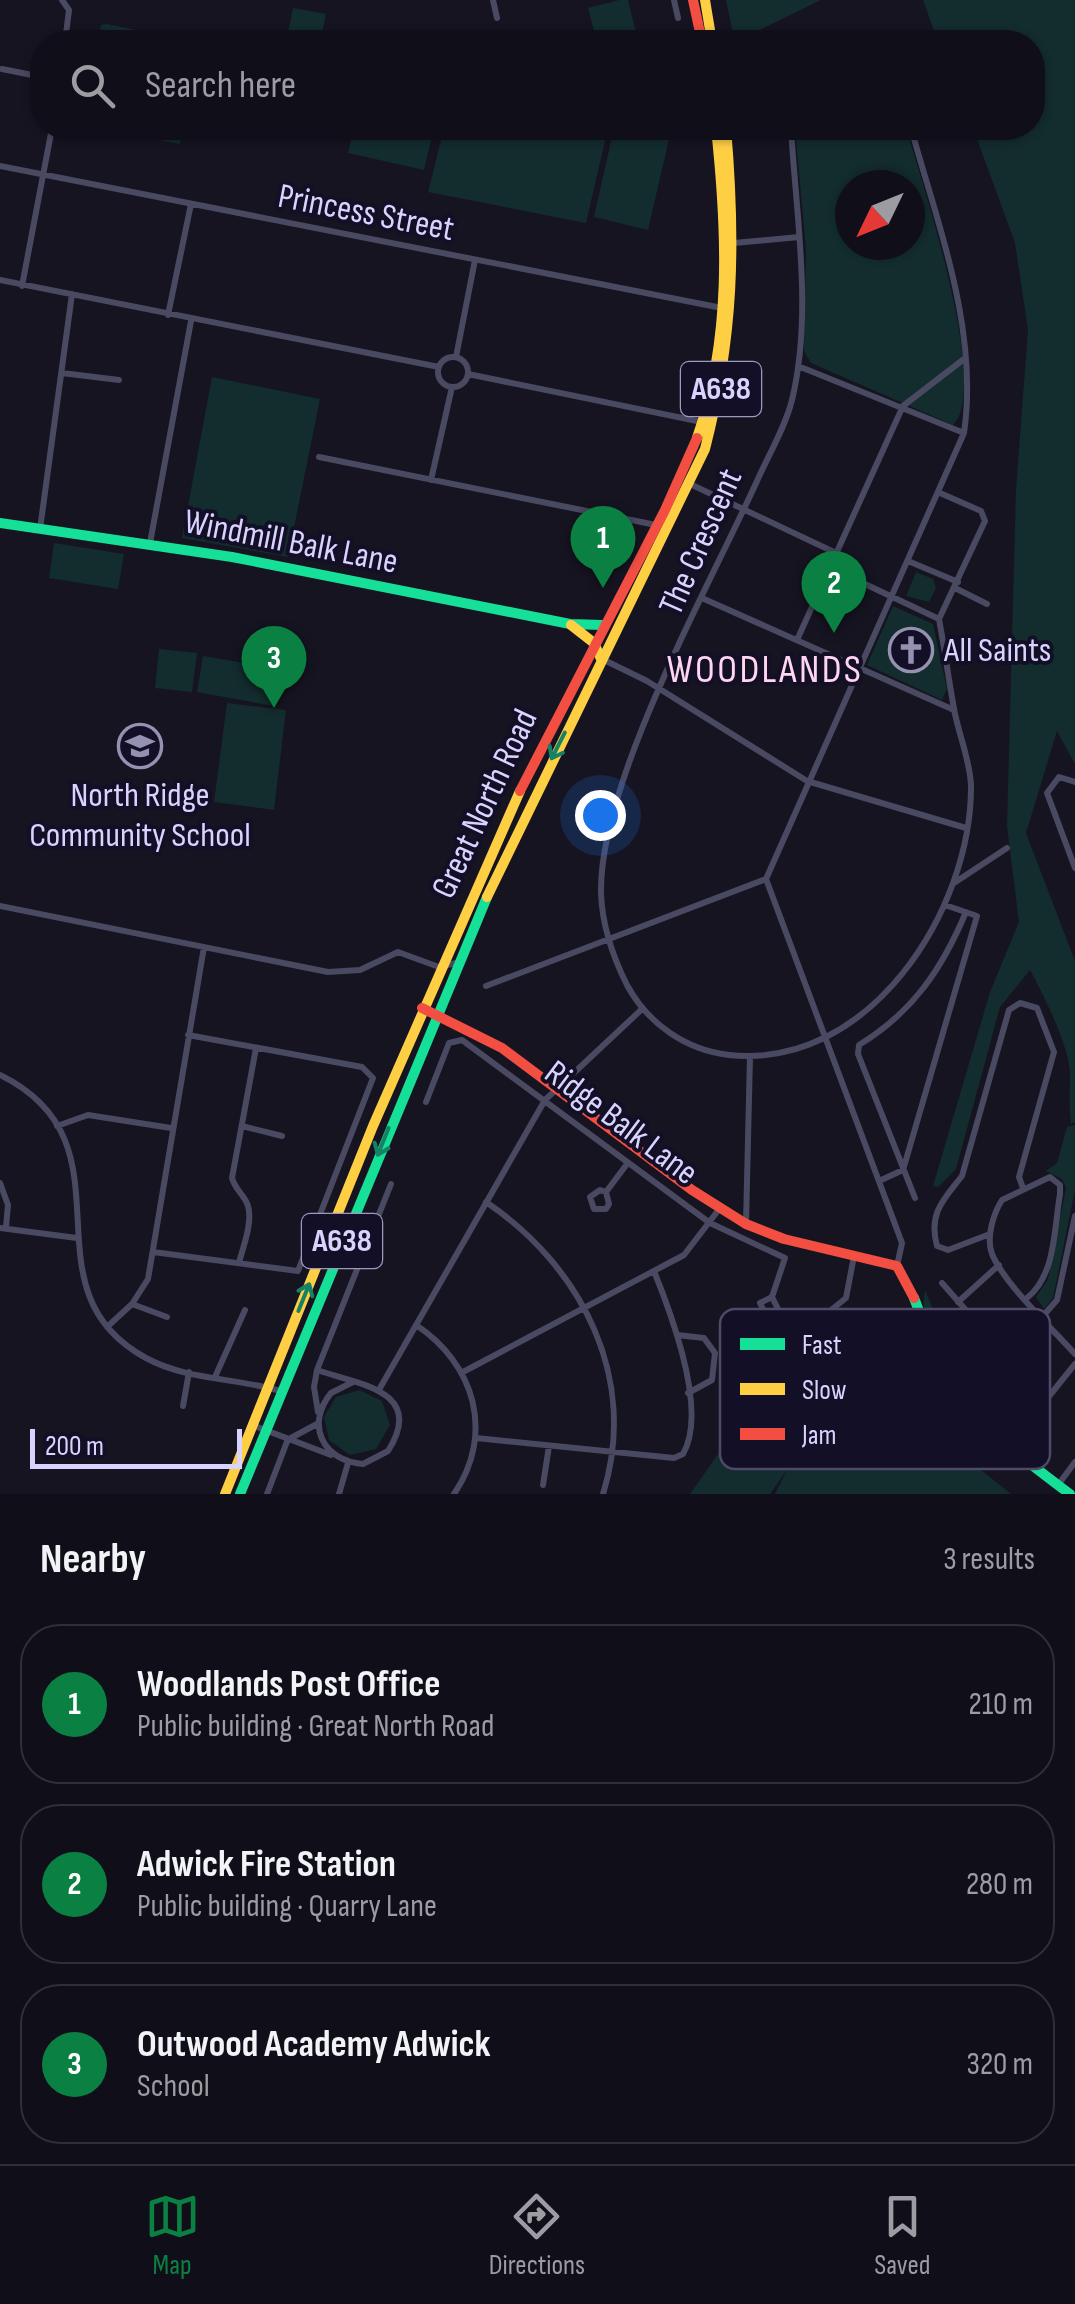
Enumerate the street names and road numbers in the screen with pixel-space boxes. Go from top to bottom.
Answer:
street label: Princess Street [274,175,458,251]
road number: A638 [681,362,761,416]
street label: The Crescent [650,462,752,622]
street label: Windmill Balk Lane [181,500,401,584]
street label: Great North Road [423,703,547,905]
street label: Ridge Balk Lane [536,1051,706,1195]
road number: A638 [302,1214,382,1268]

